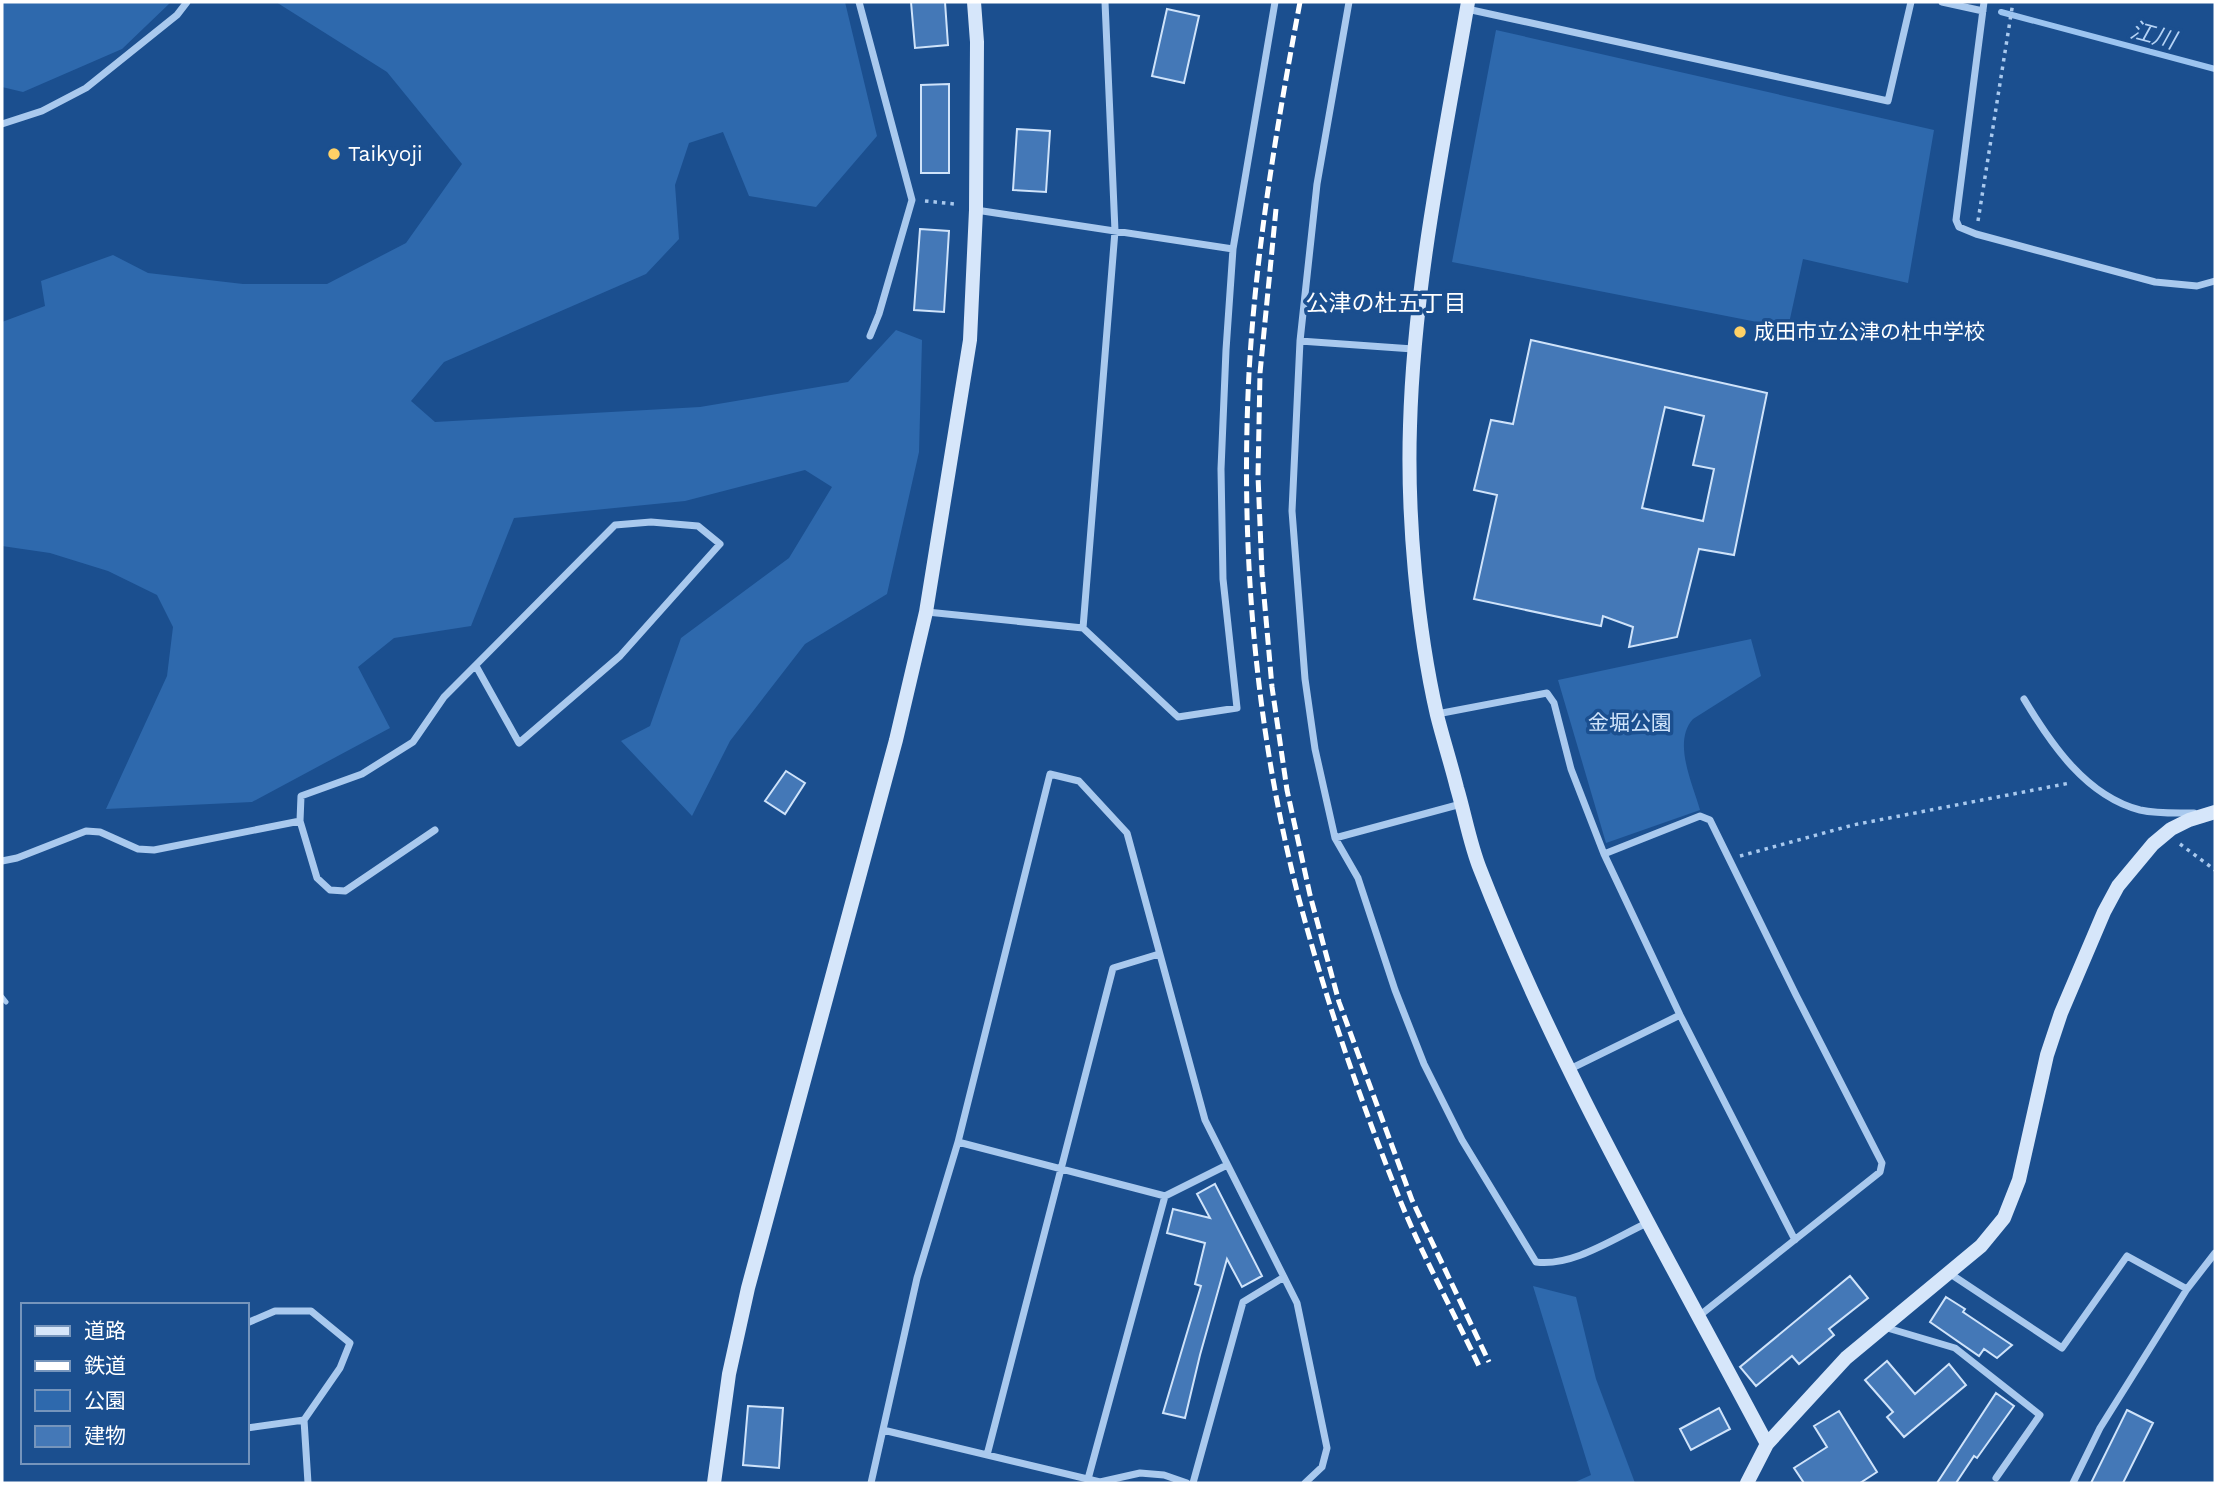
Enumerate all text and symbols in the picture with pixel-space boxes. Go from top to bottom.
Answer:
water label: 江川 [2127,16,2181,55]
place label: Taikyoji [348,141,423,166]
marker: Taikyoji [326,146,342,162]
district label: 公津の杜五丁目 [1306,290,1467,317]
place label: 成田市立公津の杜中学校 [1754,319,1985,344]
marker: 成田市立公津の杜中学校 [1732,324,1748,340]
park label: 金堀公園 [1588,710,1672,735]
legend [21,1303,248,1464]
text: 道路 [84,1318,126,1343]
text: 鉄道 [84,1353,126,1378]
text: 公園 [84,1388,126,1413]
text: 建物 [84,1423,126,1448]

